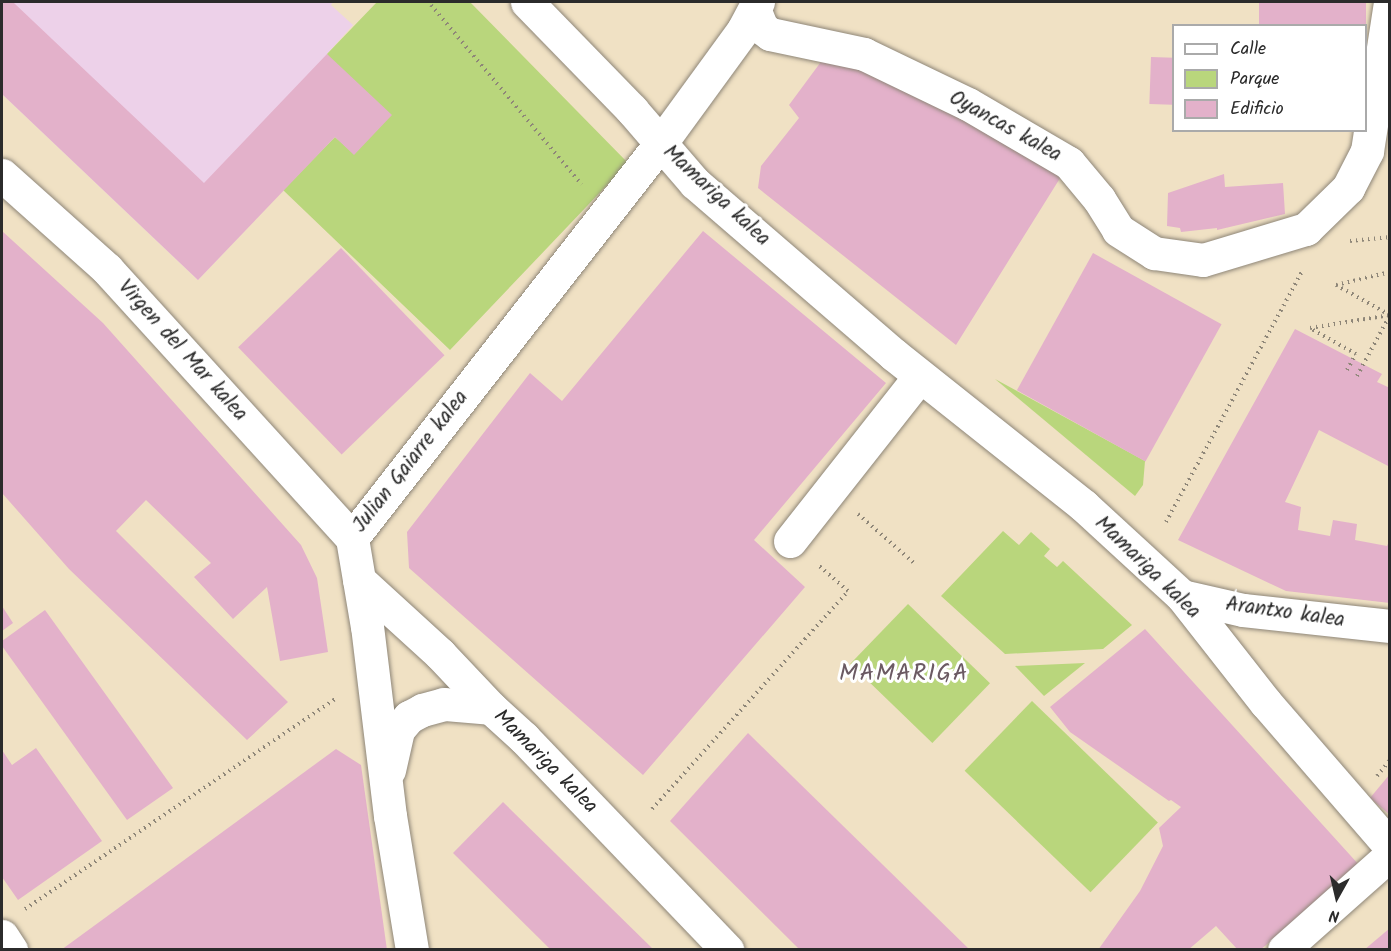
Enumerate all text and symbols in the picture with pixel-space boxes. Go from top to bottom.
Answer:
legend [1172,24,1367,132]
text: Calle [1230,35,1266,64]
text: Parque [1230,65,1279,94]
street label: Oyancas kalea [944,86,1066,168]
text: Edificio [1230,95,1284,124]
street label: Mamariga kalea [657,140,775,252]
street label: Virgen del Mar kalea [112,275,252,427]
street label: Julian Gaiarre kalea [348,386,474,538]
street label: Mamariga kalea [1089,511,1205,625]
street label: Arantxo kalea [1224,592,1346,634]
district label: MAMARIGA [839,660,969,688]
street label: Mamariga kalea [488,705,602,819]
north arrow [1307,867,1367,927]
text: N [1328,902,1341,928]

